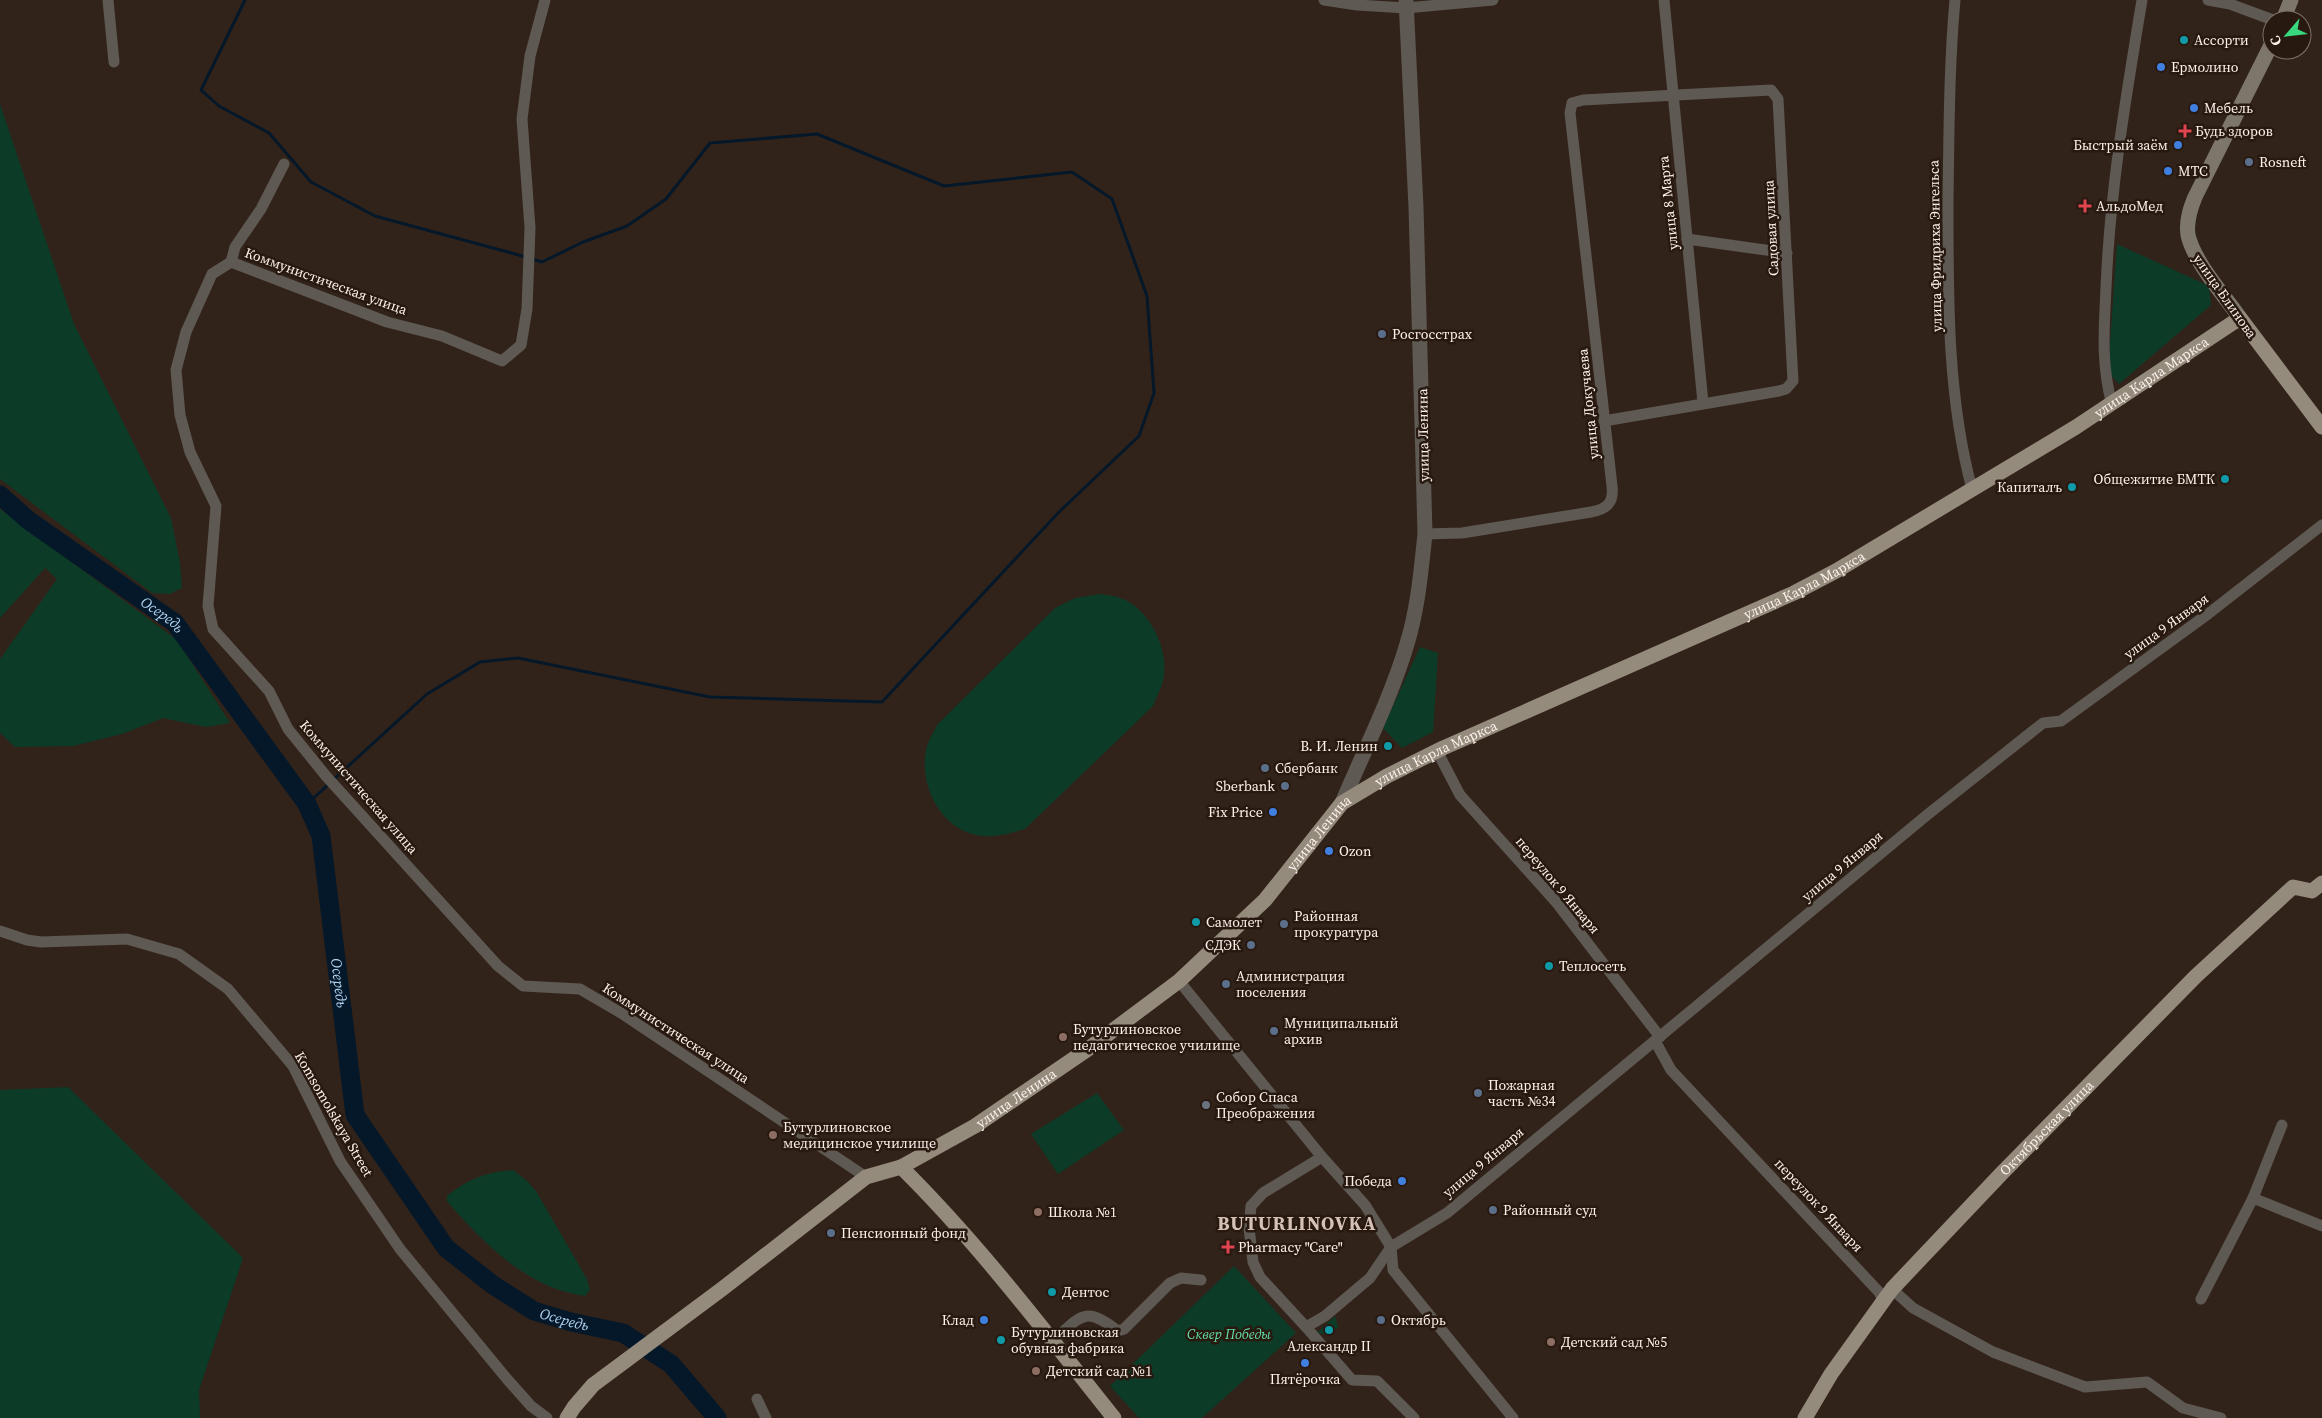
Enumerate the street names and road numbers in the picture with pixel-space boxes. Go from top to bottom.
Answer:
street label: улица 8 Марта [1653,154,1683,251]
street label: улица Фридриха Энгельса [1923,159,1946,332]
street label: Садовая улица [1758,179,1784,276]
street label: Коммунистическая улица [242,242,411,320]
street label: улица Блинова [2188,250,2262,343]
street label: улица Карла Маркса [2090,331,2213,422]
street label: улица Докучаева [1572,347,1604,460]
street label: улица Ленина [1412,387,1434,482]
street label: улица Карла Маркса [1740,545,1869,624]
street label: улица 9 Января [2119,588,2213,664]
street label: улица Карла Маркса [1371,715,1501,791]
street label: Коммунистическая улица [295,716,423,859]
street label: улица Ленина [1282,789,1356,875]
street label: улица 9 Января [1797,826,1887,906]
street label: переулок 9 Января [1511,832,1605,938]
street label: Коммунистическая улица [599,978,754,1089]
street label: Komsomolskaya Street [290,1048,378,1181]
street label: улица Ленина [972,1063,1061,1133]
street label: Октябрьская улица [1995,1075,2099,1180]
street label: улица 9 Января [1438,1122,1528,1202]
street label: переулок 9 Января [1770,1154,1868,1256]

